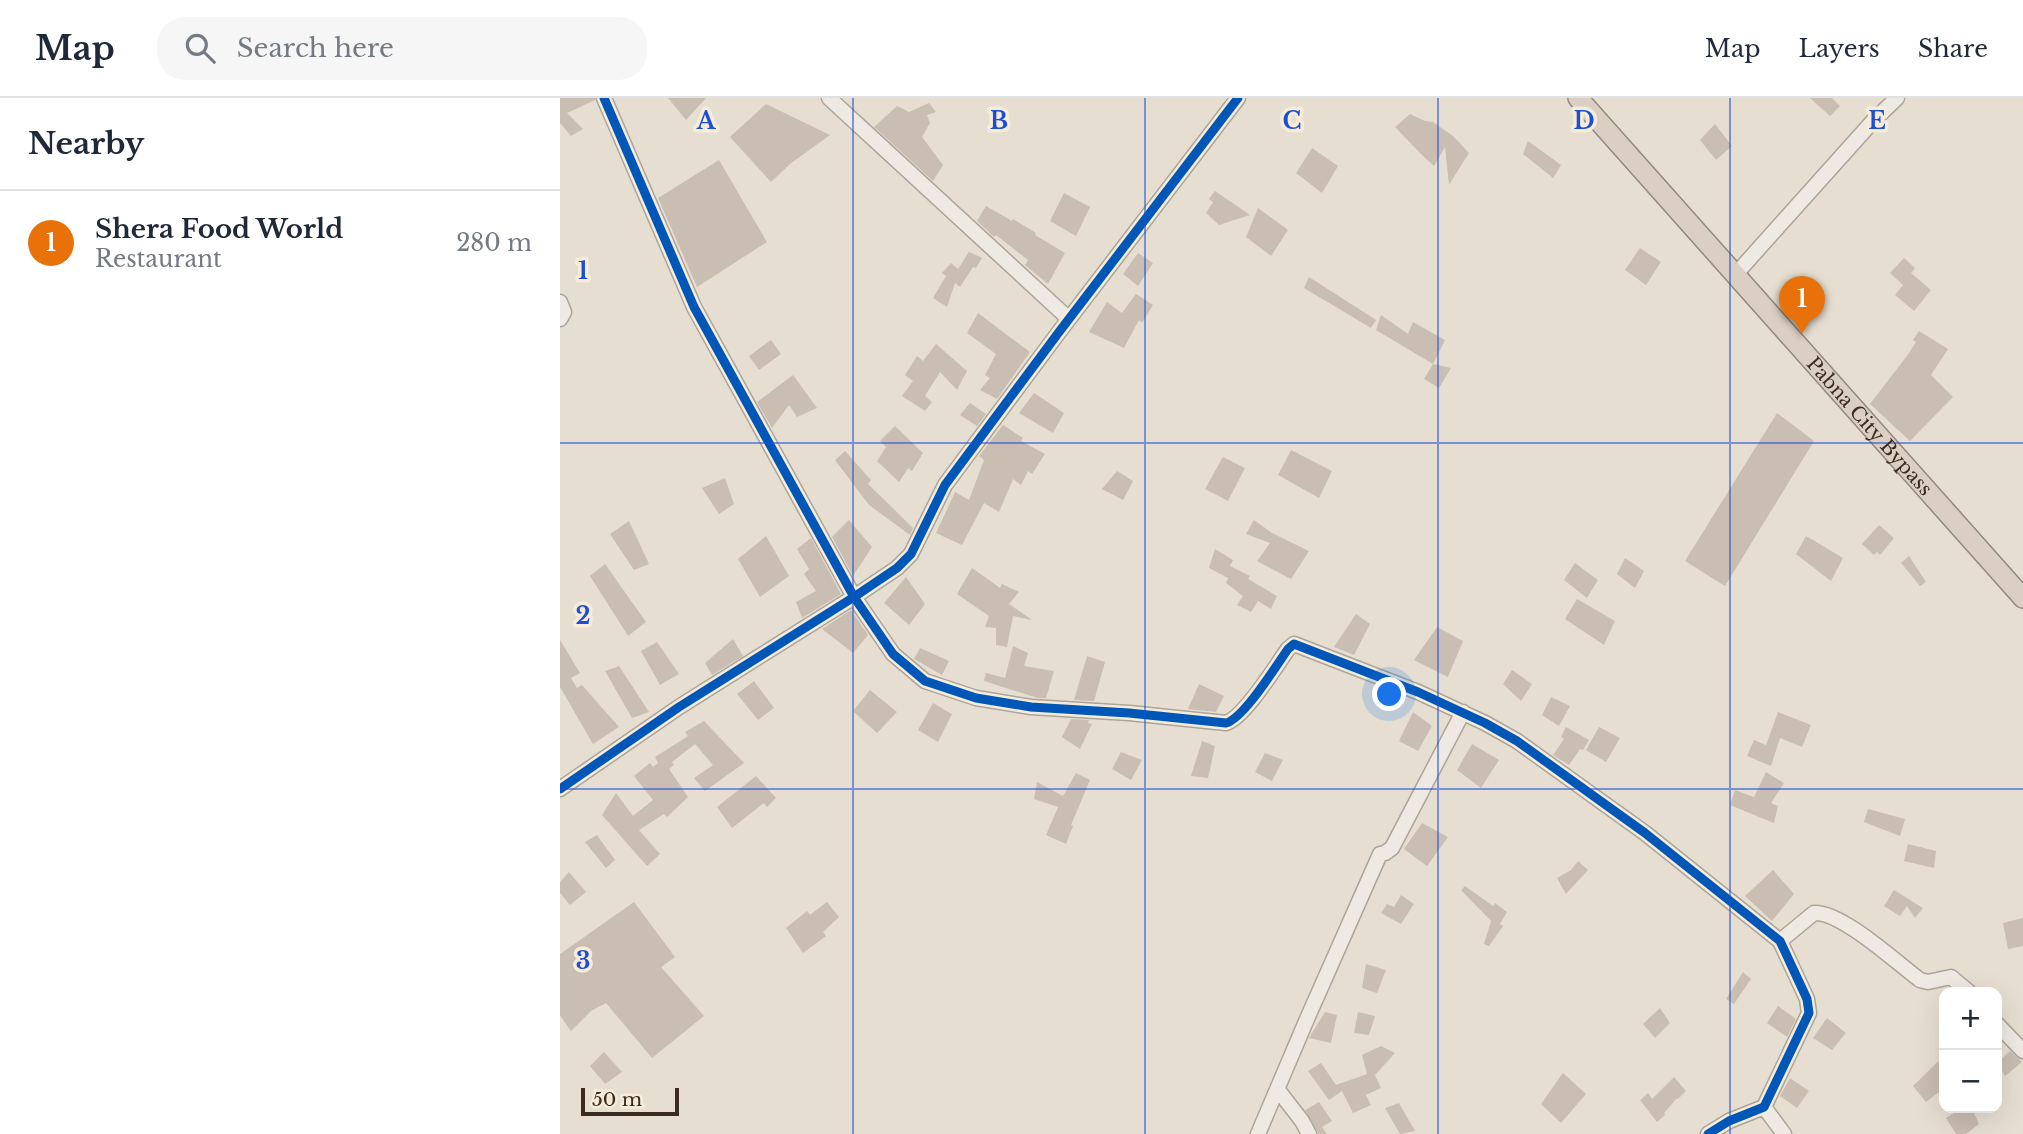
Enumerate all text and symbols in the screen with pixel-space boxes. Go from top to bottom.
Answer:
search box [157,17,647,80]
text: Map [35,28,115,69]
icon: search [181,29,219,67]
text: Search here [237,32,394,64]
text: Map [1705,34,1761,63]
text: Layers [1799,34,1880,63]
text: Share [1918,34,1988,63]
text: A [696,107,717,135]
text: B [990,107,1008,135]
text: C [1283,107,1301,135]
text: D [1573,107,1595,135]
text: E [1868,107,1886,135]
text: Nearby [28,125,144,162]
text: Shera Food World [95,213,343,245]
text: 1 [46,229,56,257]
text: 280 m [456,229,532,257]
text: Restaurant [95,245,222,273]
text: 1 [578,257,588,285]
pin: 1 [1779,276,1825,334]
street label: Pabna City Bypass [1802,352,1937,500]
text: 2 [576,602,590,630]
your location [1372,677,1406,711]
text: 3 [576,947,590,975]
map controls [1939,987,2002,1113]
button: + [1939,987,2002,1050]
button: − [1939,1050,2002,1113]
scale bar [581,1085,679,1117]
text: 50 m [592,1088,642,1111]

